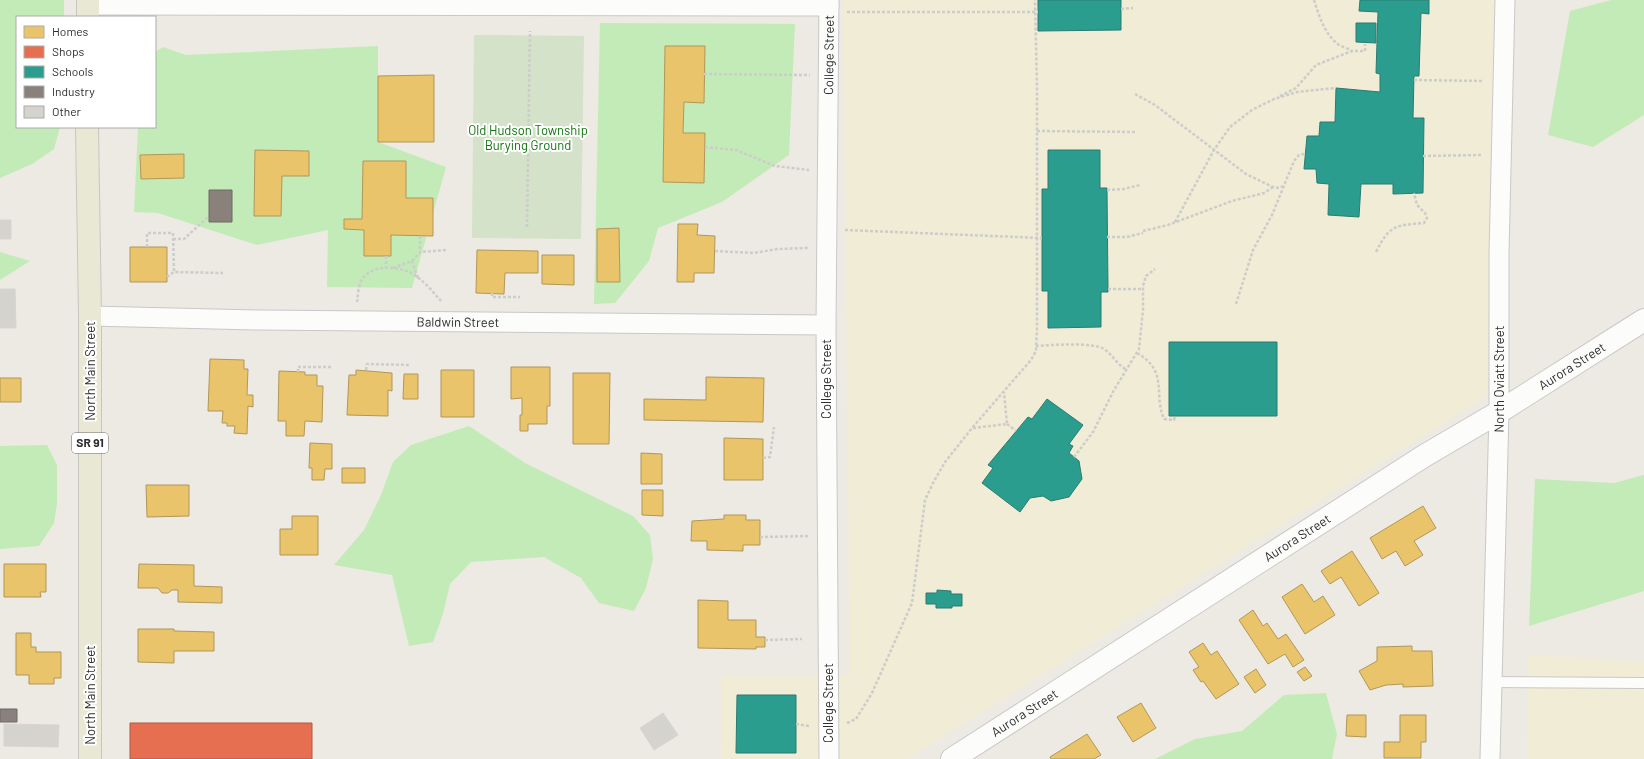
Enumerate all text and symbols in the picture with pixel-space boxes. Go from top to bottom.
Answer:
street label: College Street [820,15,837,95]
legend [16,16,156,128]
text: Homes [52,24,89,38]
text: Shops [52,44,85,58]
text: Schools [52,64,93,78]
text: Industry [52,84,95,98]
text: Other [52,104,82,118]
park label: Old Hudson Township Burying Ground [468,122,588,153]
street label: Baldwin Street [417,313,499,330]
street label: North Main Street [82,321,98,421]
street label: North Oviatt Street [1490,326,1507,433]
street label: College Street [818,339,834,419]
street label: Aurora Street [1535,339,1608,393]
road number: SR 91 [72,433,108,453]
street label: Aurora Street [1261,510,1333,565]
street label: North Main Street [82,645,98,745]
street label: College Street [820,663,836,743]
street label: Aurora Street [988,685,1061,740]

